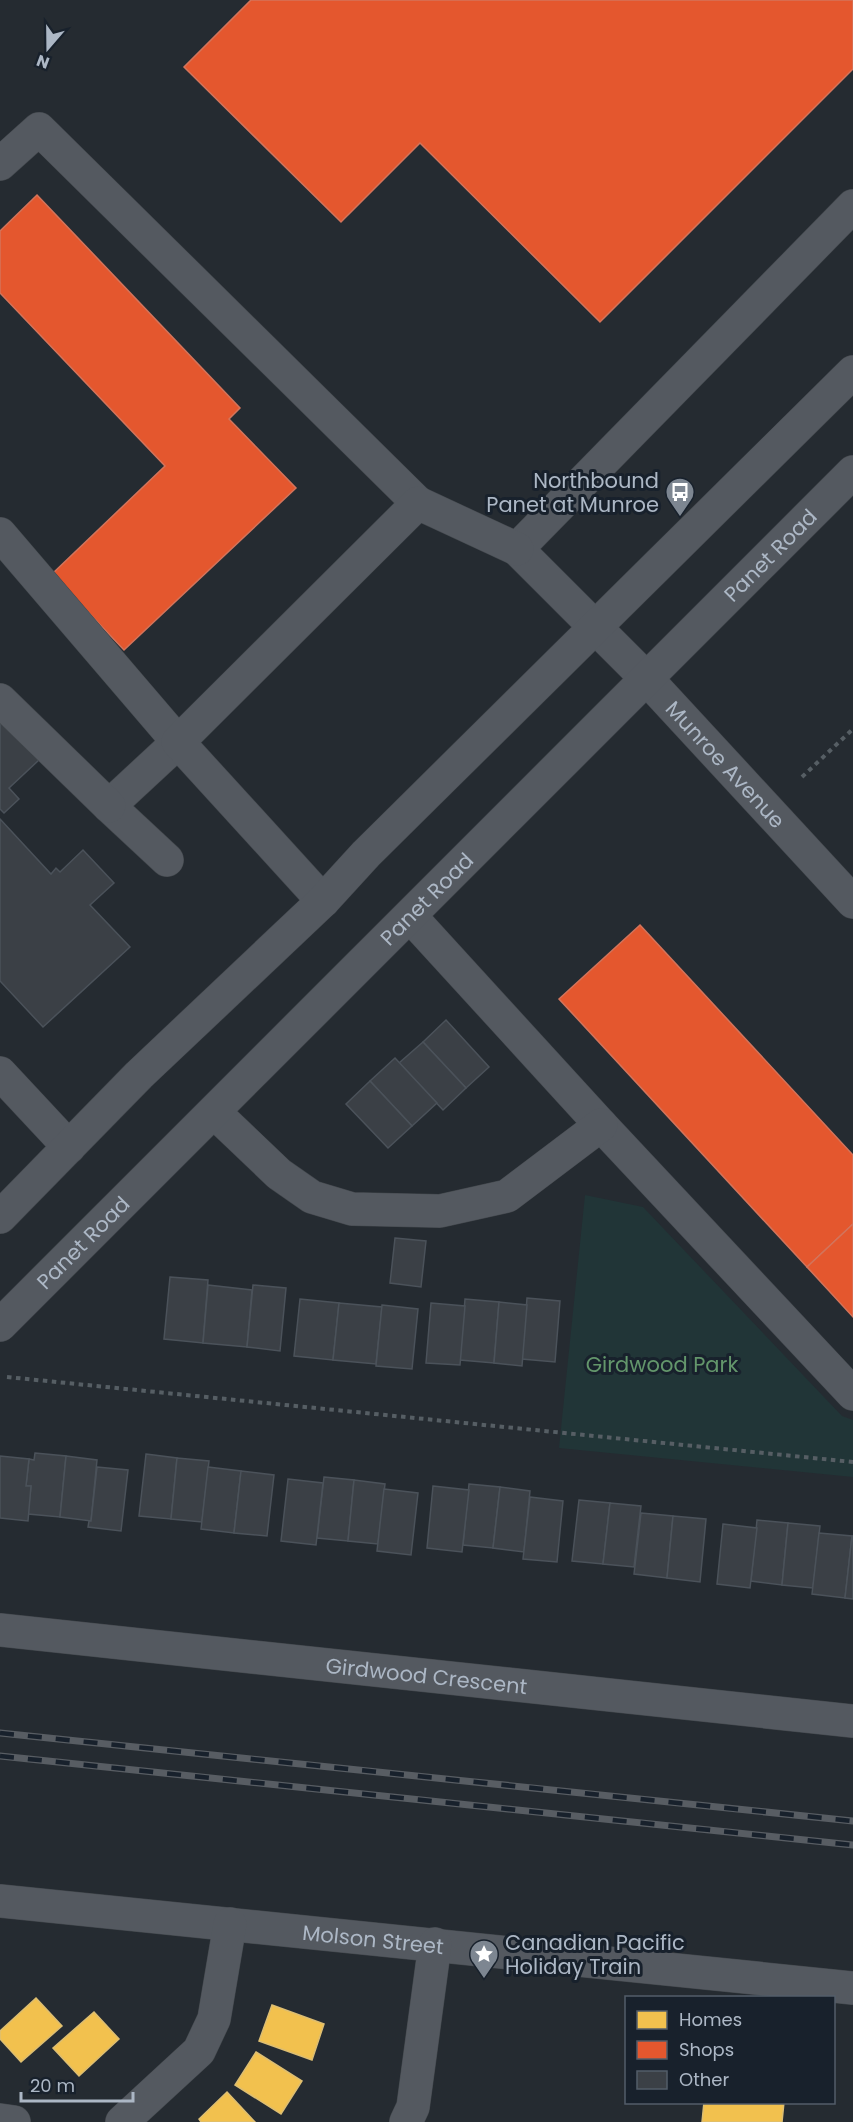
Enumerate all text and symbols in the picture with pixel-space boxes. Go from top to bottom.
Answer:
north arrow [18,18,78,78]
text: N [33,49,53,74]
place label: Northbound Panet at Munroe [486,466,659,519]
bus stop icon: Northbound Panet at Munroe [664,476,696,518]
street label: Panet Road [717,502,823,608]
street label: Munroe Avenue [659,694,792,834]
street label: Panet Road [373,846,479,952]
street label: Panet Road [30,1189,136,1295]
park label: Girdwood Park [586,1350,738,1379]
street label: Girdwood Crescent [324,1650,529,1701]
street label: Molson Street [301,1917,445,1961]
place label: Canadian Pacific Holiday Train [505,1928,685,1981]
place icon: Canadian Pacific Holiday Train [468,1938,500,1980]
legend [625,1996,835,2104]
text: Homes [679,2007,742,2032]
text: Shops [679,2037,734,2062]
scale bar [21,2065,134,2103]
text: Other [679,2067,729,2092]
text: 20 m [30,2073,75,2098]

